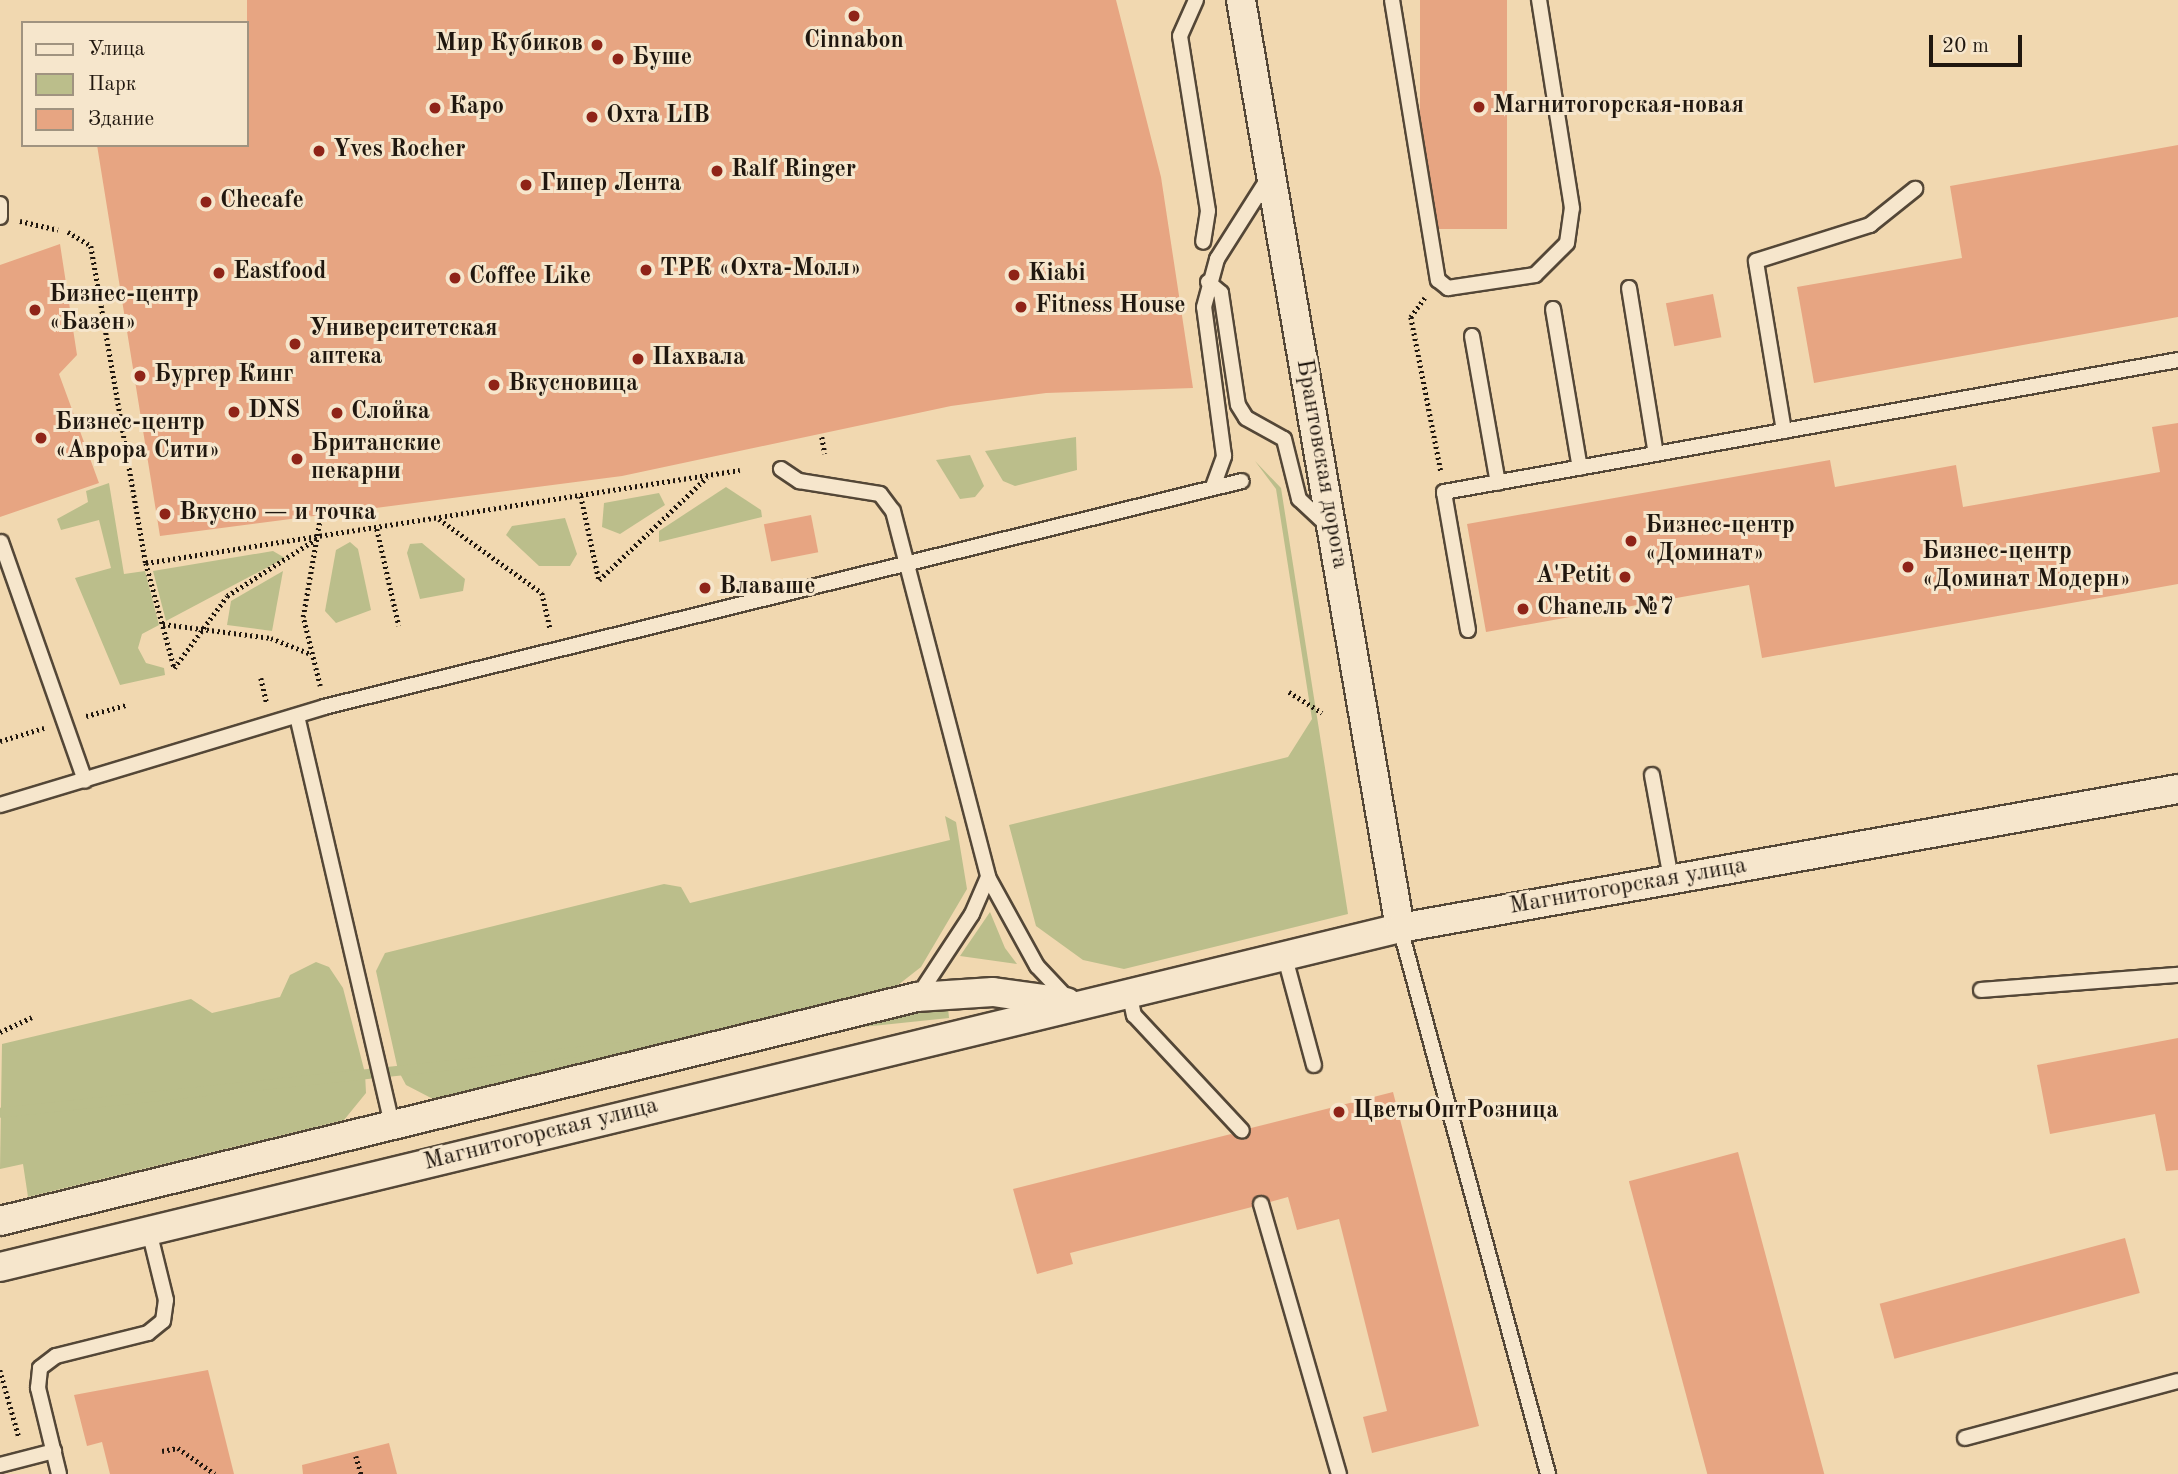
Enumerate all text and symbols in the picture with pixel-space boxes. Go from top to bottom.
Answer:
marker: Cinnabon [846,8,862,24]
legend [21,21,248,147]
scale bar [1933,21,2026,65]
place label: Cinnabon [804,28,904,56]
place label: Мир Кубиков [435,31,583,59]
text: 20 m [1942,36,1989,57]
marker: Мир Кубиков [589,37,605,53]
text: Улица [88,39,145,60]
place label: Буше [632,45,692,73]
marker: Буше [610,51,626,67]
text: Парк [88,74,136,95]
place label: Магнитогорская-новая [1493,93,1744,121]
place label: Каро [449,94,504,122]
marker: Магнитогорская-новая [1471,99,1487,115]
marker: Каро [427,100,443,116]
place label: Охта LIB [606,103,710,131]
text: Здание [88,109,154,130]
marker: Охта LIB [584,109,600,125]
place label: Yves Rocher [333,137,466,165]
marker: Yves Rocher [311,143,327,159]
place label: Ralf Ringer [731,157,856,185]
marker: Ralf Ringer [709,163,725,179]
place label: Гипер Лента [540,171,681,199]
marker: Гипер Лента [518,177,534,193]
place label: Checafe [220,188,304,216]
marker: Checafe [198,194,214,210]
place label: ТРК «Охта-Молл» [660,256,862,284]
place label: Eastfood [233,259,326,287]
place label: Kiabi [1028,261,1086,289]
marker: ТРК «Охта-Молл» [638,262,654,278]
place label: Coffee Like [469,264,591,292]
marker: Eastfood [211,265,227,281]
marker: Kiabi [1006,267,1022,283]
marker: Coffee Like [447,270,463,286]
place label: Бизнес-центр «Базен» [49,282,199,338]
place label: Fitness House [1035,293,1186,321]
marker: Fitness House [1013,299,1029,315]
marker: Бизнес-центр «Базен» [27,302,43,318]
place label: Университетская аптека [309,316,497,372]
marker: Университетская аптека [287,336,303,352]
place label: Пахвала [652,345,745,373]
marker: Пахвала [630,351,646,367]
street label: Брантовская дорога [1288,357,1354,571]
place label: Бургер Кинг [154,362,294,390]
marker: Бургер Кинг [132,368,148,384]
place label: Вкусновица [508,371,638,399]
marker: Вкусновица [486,377,502,393]
place label: DNS [248,398,300,426]
place label: Слойка [351,399,430,427]
marker: DNS [226,404,242,420]
marker: Слойка [329,405,345,421]
place label: Бизнес-центр «Аврора Сити» [55,410,220,466]
marker: Бизнес-центр «Аврора Сити» [33,430,49,446]
place label: Британские пекарни [311,431,441,487]
marker: Британские пекарни [289,451,305,467]
place label: Вкусно — и точка [179,500,376,528]
marker: Вкусно — и точка [157,506,173,522]
place label: Бизнес-центр «Доминат» [1645,513,1795,569]
marker: Бизнес-центр «Доминат» [1623,533,1639,549]
place label: Бизнес-центр «Доминат Модерн» [1922,539,2131,595]
marker: Бизнес-центр «Доминат Модерн» [1900,559,1916,575]
place label: A'Petit [1536,563,1611,591]
marker: A'Petit [1617,569,1633,585]
place label: Влаваше [719,574,815,602]
marker: Влаваше [697,580,713,596]
place label: Chaneль №7 [1537,595,1674,623]
marker: Chaneль №7 [1515,601,1531,617]
street label: Магнитогорская улица [1507,852,1749,922]
street label: Магнитогорская улица [421,1092,661,1178]
place label: ЦветыОптРозница [1353,1098,1558,1126]
marker: ЦветыОптРозница [1331,1104,1347,1120]

